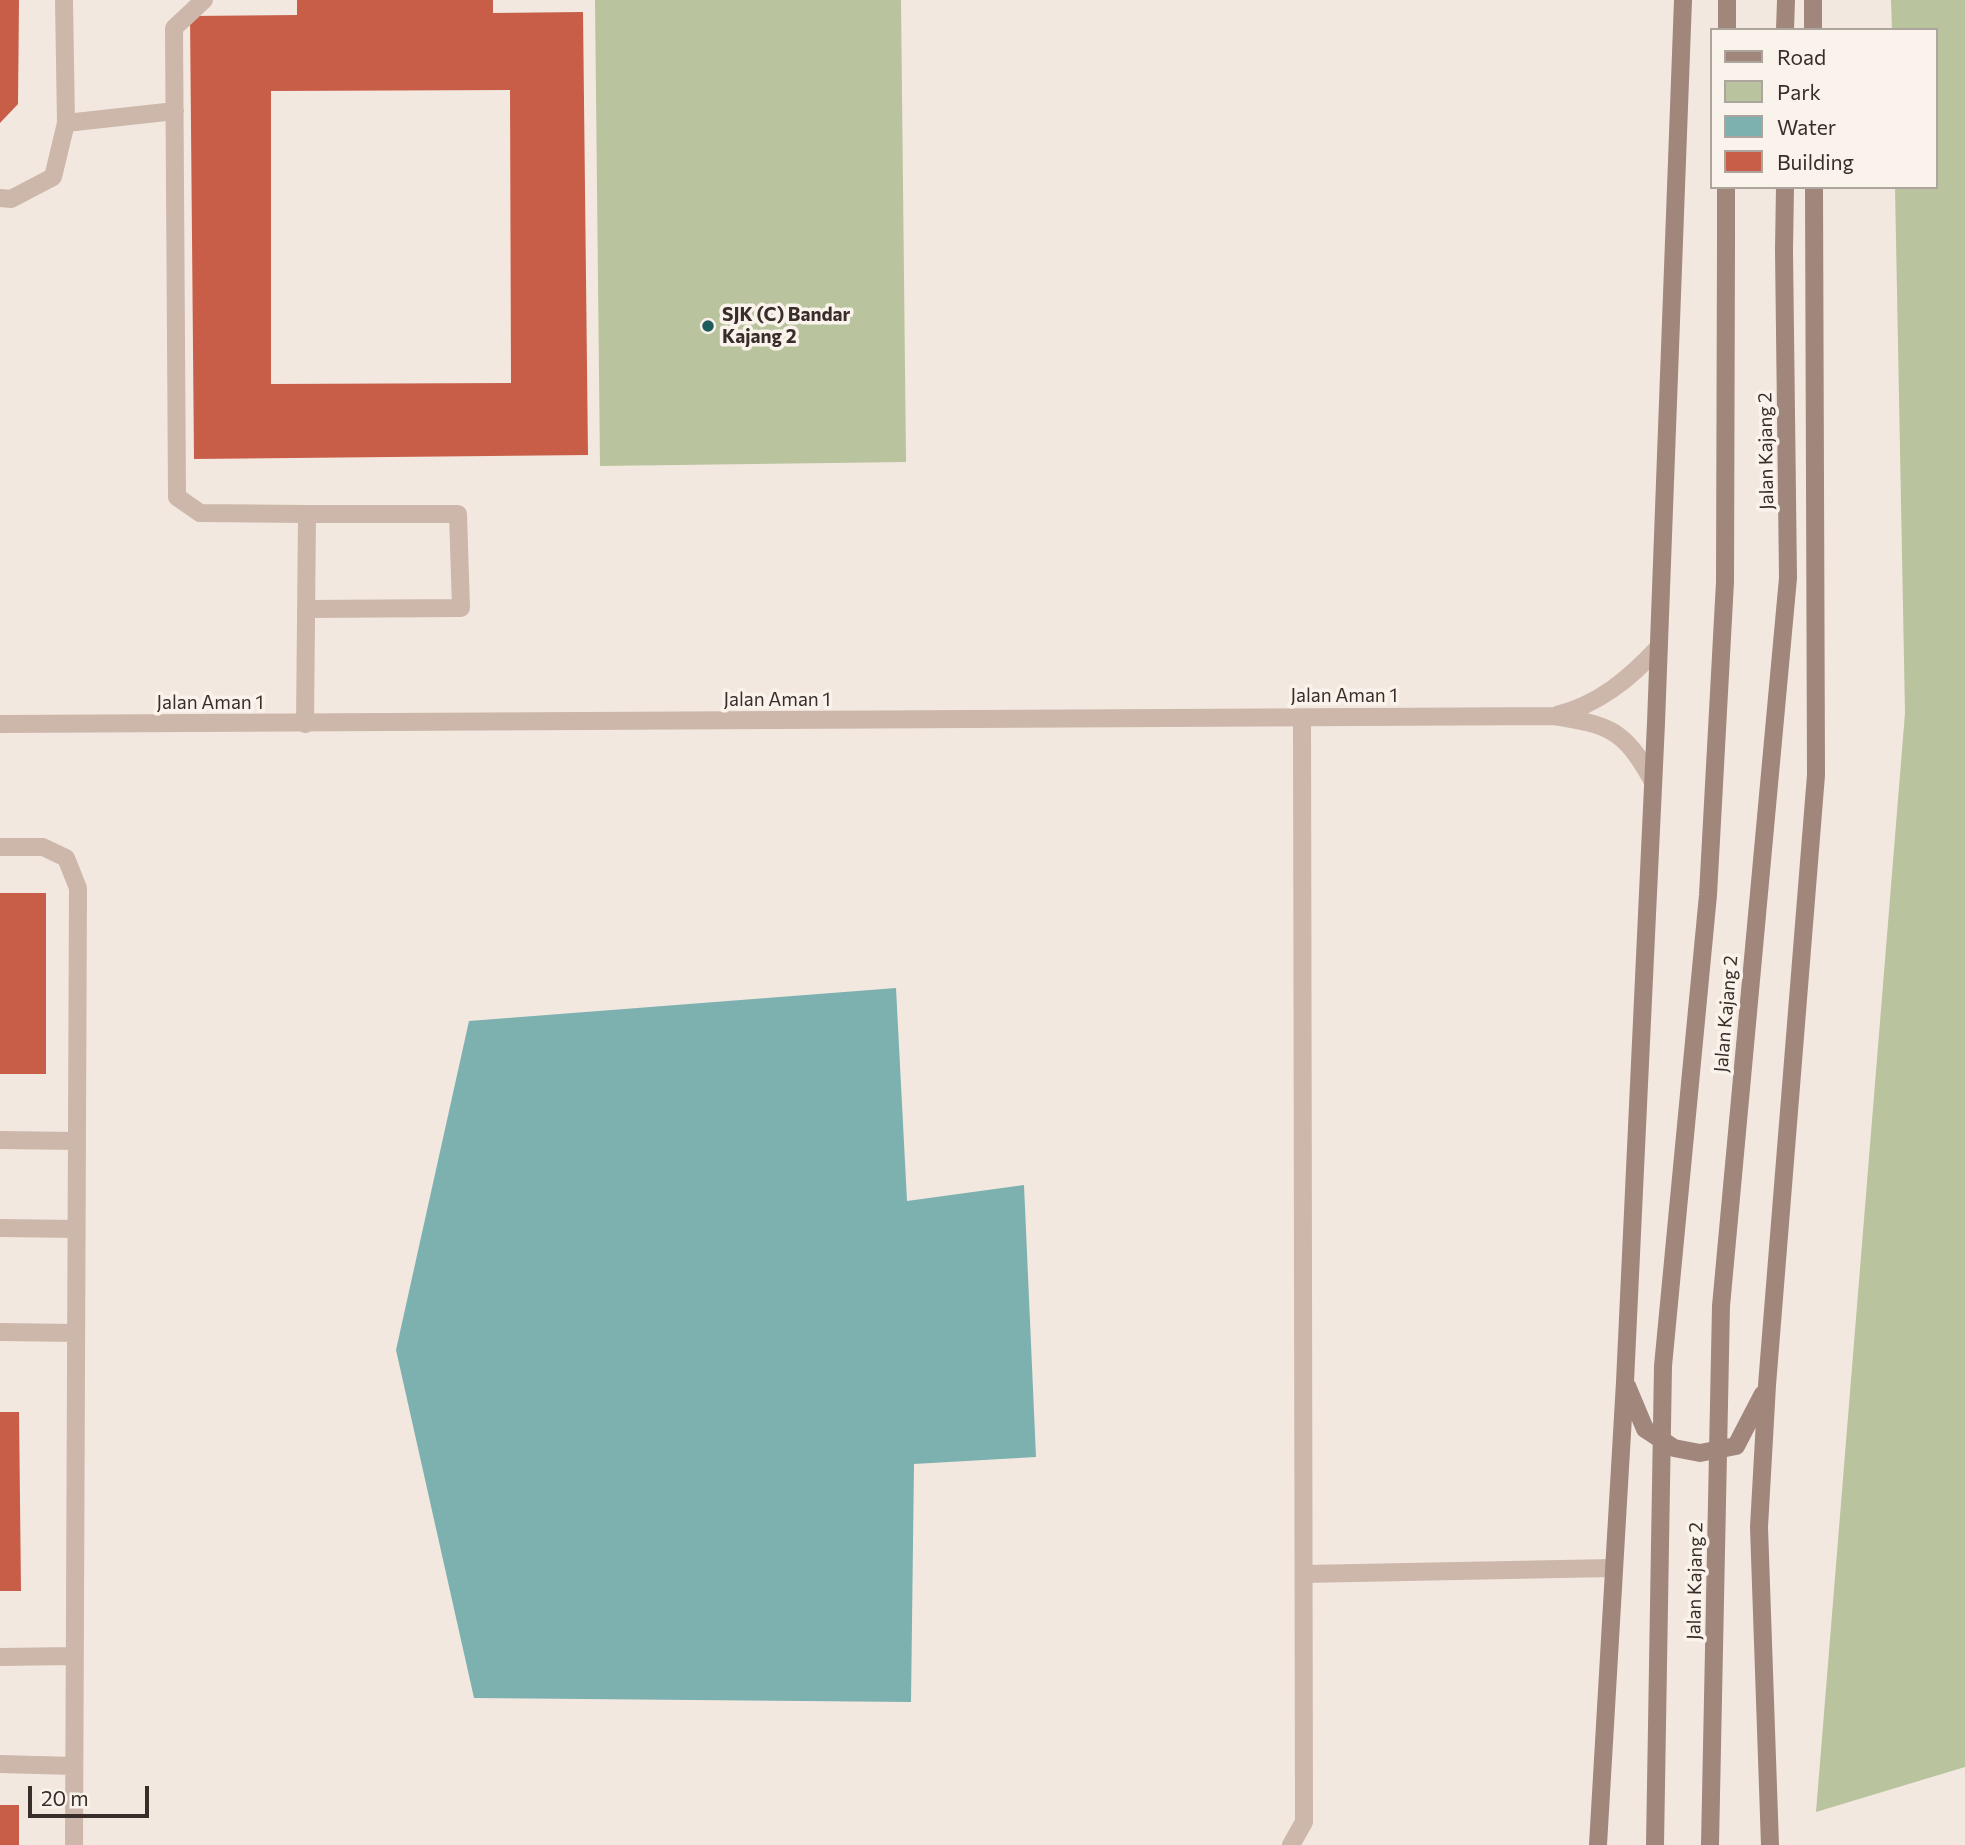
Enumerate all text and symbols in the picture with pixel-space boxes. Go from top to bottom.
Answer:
legend [1710,28,1937,189]
text: Road [1777,44,1826,69]
text: Park [1777,79,1821,104]
text: Water [1777,114,1836,139]
text: Building [1777,149,1854,174]
place label: SJK (C) Bandar Kajang 2 [722,304,850,348]
marker: SJK (C) Bandar Kajang 2 [700,318,716,334]
street label: Jalan Kajang 2 [1754,392,1778,510]
street label: Jalan Aman 1 [1290,685,1398,707]
street label: Jalan Aman 1 [723,689,831,711]
street label: Jalan Aman 1 [156,692,264,714]
street label: Jalan Kajang 2 [1710,954,1742,1074]
street label: Jalan Kajang 2 [1683,1522,1707,1640]
scale bar [32,1772,152,1816]
text: 20 m [41,1785,89,1810]

